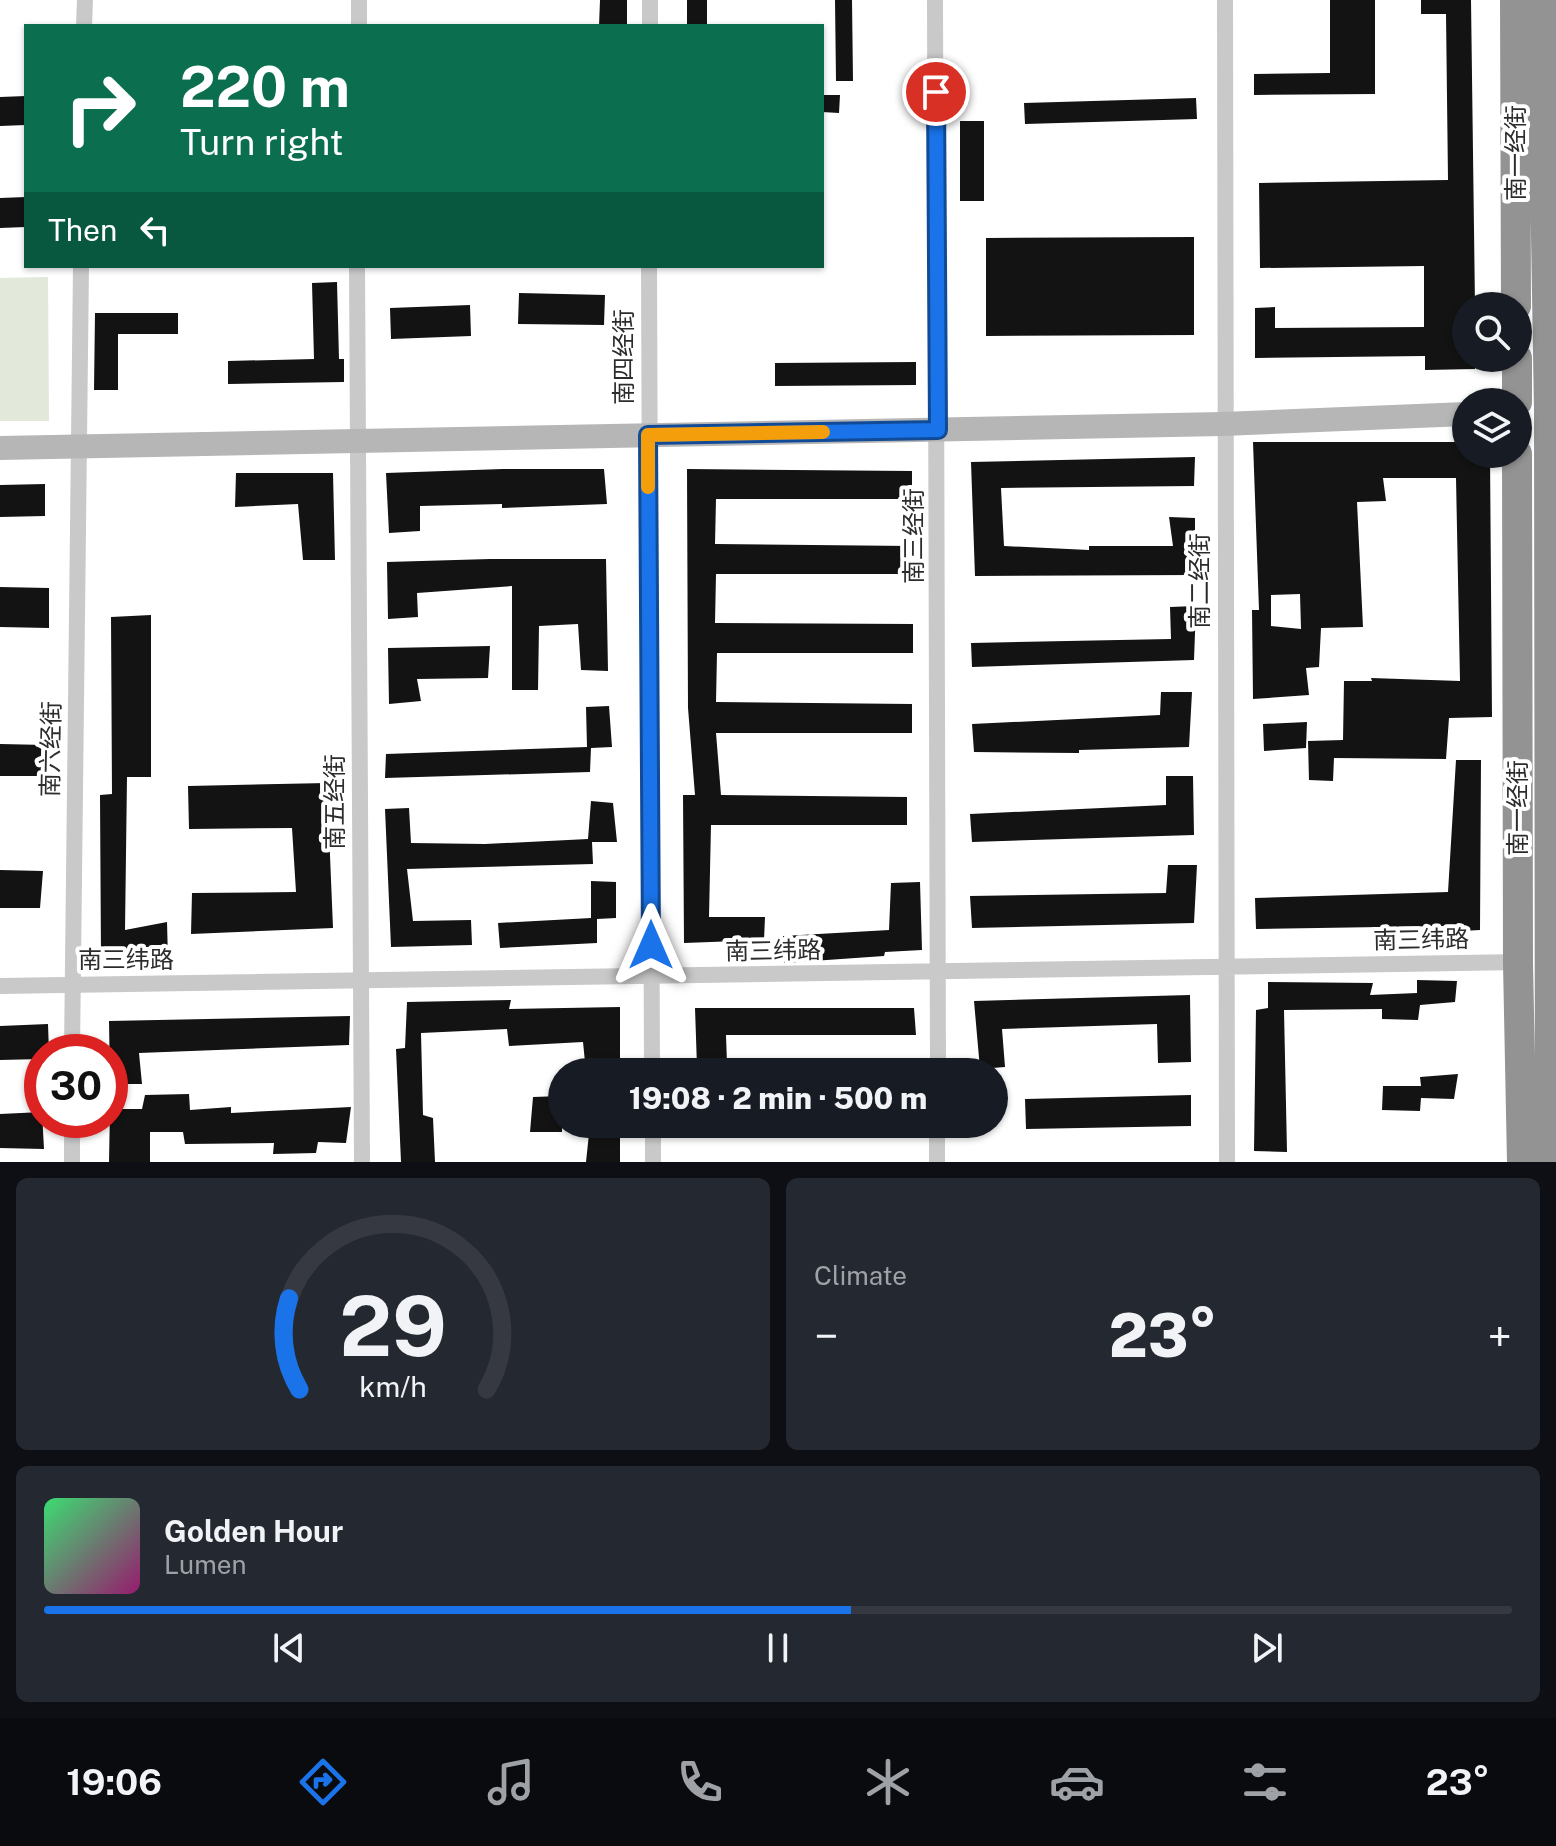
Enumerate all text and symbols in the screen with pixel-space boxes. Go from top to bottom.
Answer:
text: 220 m [180,54,350,120]
icon: right [48,56,152,160]
pin [902,58,970,126]
icon: arrive [914,70,958,114]
street label: 南一经街 [1501,105,1529,201]
text: Turn right [180,121,343,163]
icon: left [133,208,177,252]
text: Then [48,212,117,248]
map controls [1452,292,1532,468]
button: search [1452,292,1532,372]
street label: 南四经街 [609,309,637,405]
button: layers [1452,388,1532,468]
street label: 南三经街 [899,488,927,584]
street label: 南二经街 [1185,533,1213,629]
street label: 南六经街 [35,701,65,797]
street label: 南五经街 [320,754,348,850]
street label: 南一经街 [1503,760,1531,856]
position arrow [609,903,693,987]
street label: 南三纬路 [1373,924,1469,954]
street label: 南三纬路 [725,935,821,965]
street label: 南三纬路 [78,945,174,973]
speed limit sign: 30 [24,1034,128,1138]
text: 19:08 · 2 min · 500 m [629,1080,927,1116]
text: Climate [814,1260,907,1291]
text: 29 [339,1277,447,1375]
text: 23° [1109,1300,1217,1371]
text: − [814,1310,838,1362]
text: + [1488,1310,1512,1362]
text: km/h [359,1370,427,1403]
text: Golden Hour [164,1513,343,1549]
text: Lumen [164,1549,247,1580]
icon: previous [267,1626,311,1670]
icon: pause [756,1626,800,1670]
icon: next [1245,1626,1289,1670]
icon: directions [295,1754,351,1810]
icon: music [483,1754,539,1810]
icon: phone [672,1754,728,1810]
icon: climate [860,1754,916,1810]
icon: car [1049,1754,1105,1810]
icon: filters [1237,1754,1293,1810]
text: 19:06 [66,1761,162,1803]
text: 23° [1426,1761,1490,1803]

